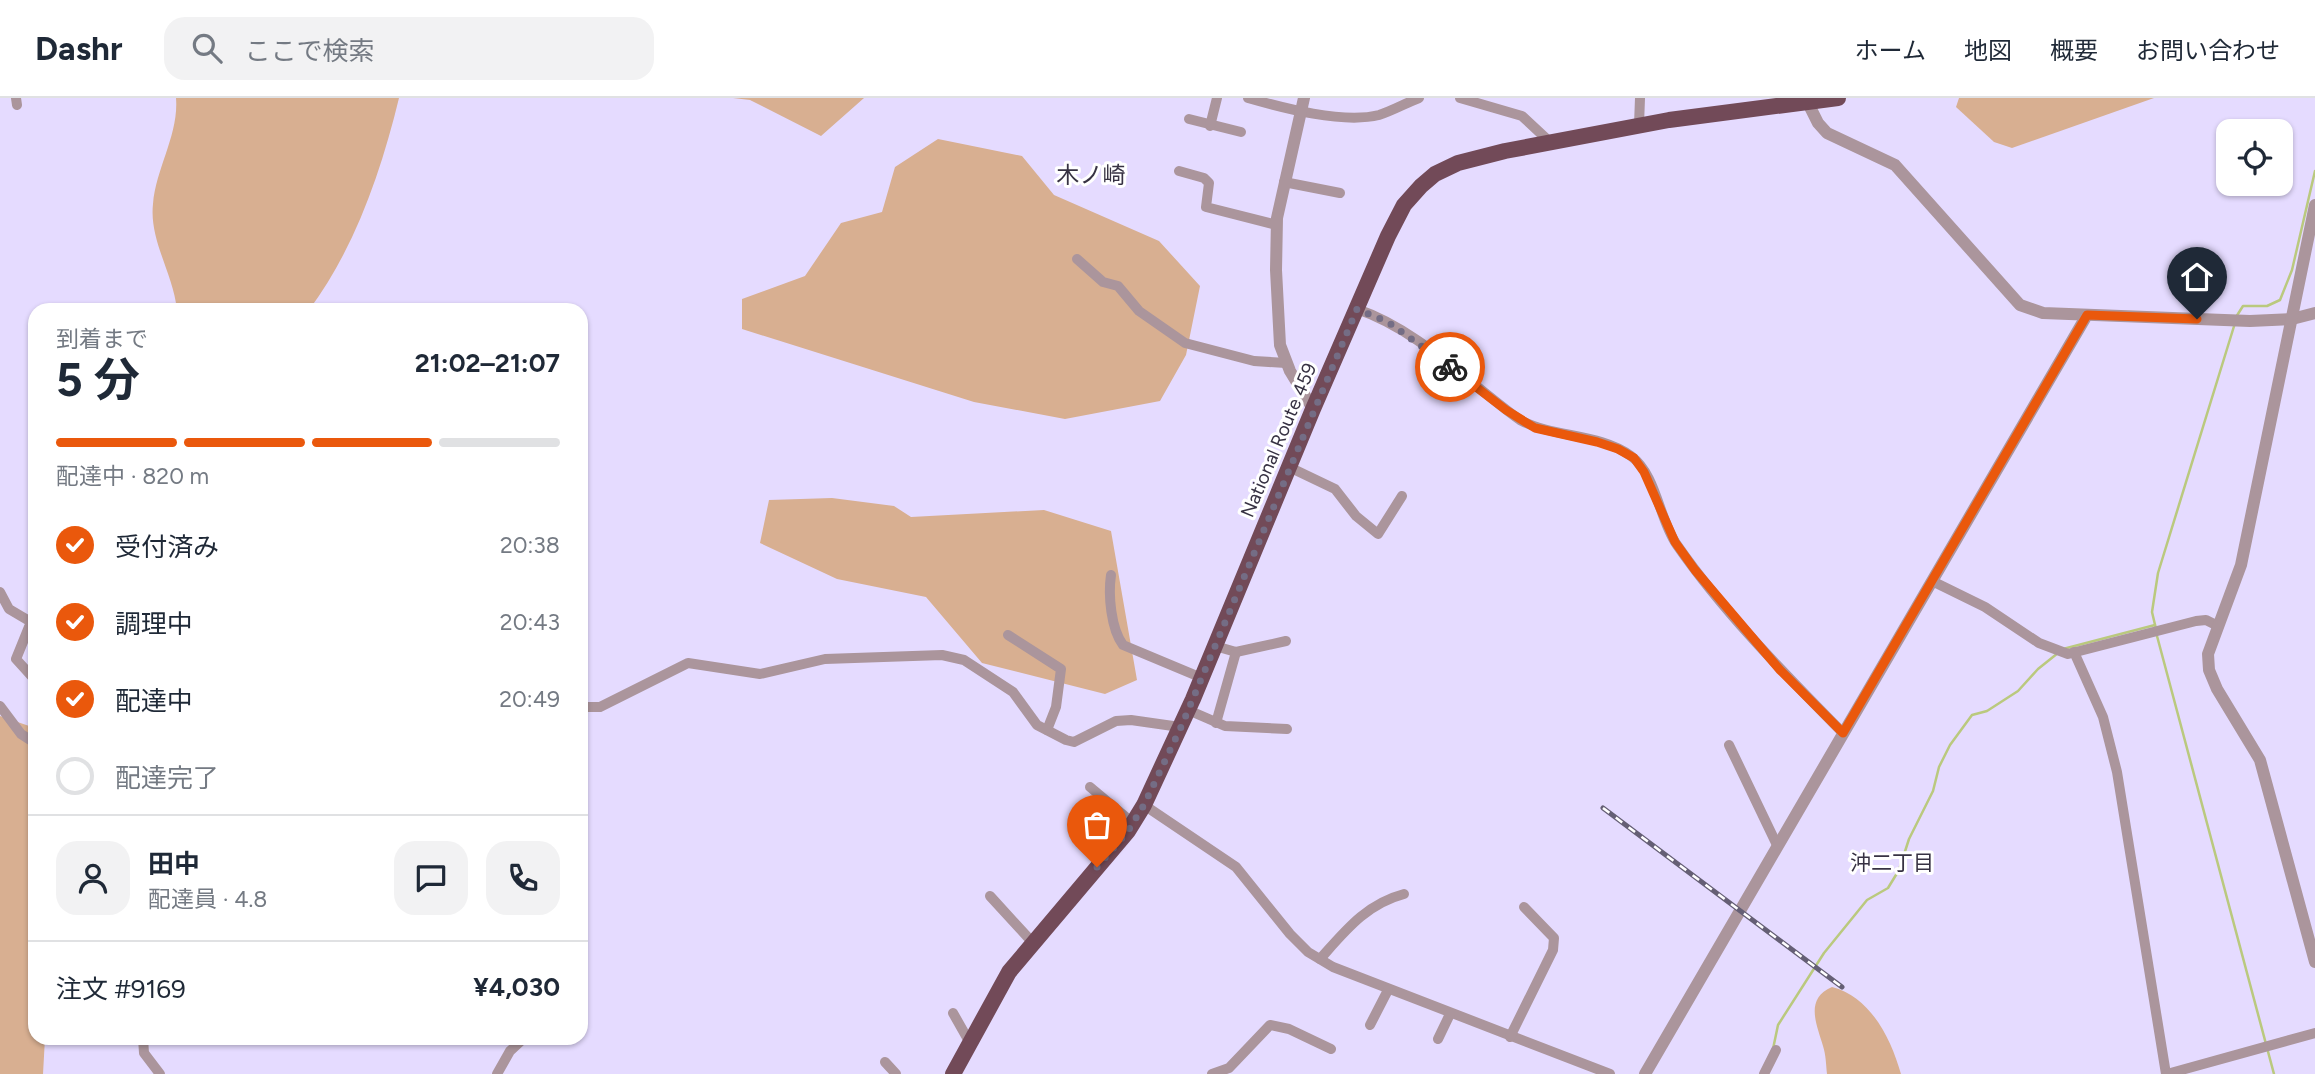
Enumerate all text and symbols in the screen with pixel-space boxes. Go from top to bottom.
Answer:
search box [164,17,654,80]
text: Dashr [35,29,122,68]
icon: search [188,29,226,67]
text: ここで検索 [244,35,374,67]
text: ホーム [1855,36,1926,65]
text: 地図 [1964,36,2012,65]
text: 概要 [2050,36,2098,65]
text: お問い合わせ [2136,36,2280,65]
map controls [2216,119,2293,196]
button: locate [2216,119,2293,196]
district label: 木ノ崎 [1057,161,1126,189]
pin [2167,247,2227,319]
icon: home [2178,258,2216,296]
text: 到着まで [56,325,148,353]
courier [1415,332,1485,402]
text: 21:02–21:07 [415,347,560,379]
icon: bike [1431,348,1469,386]
text: 5 分 [56,352,140,408]
street label: National Route 459 [1236,360,1321,521]
text: 配達中 · 820 m [56,462,209,490]
icon: check [56,526,94,564]
text: 受付済み [115,531,219,563]
text: 20:38 [500,531,560,559]
icon: check [56,603,94,641]
text: 調理中 [115,608,193,640]
text: 20:43 [500,608,560,636]
icon: check [56,680,94,718]
text: 配達中 [115,685,193,717]
text: 20:49 [499,685,560,713]
text: 配達完了 [115,762,219,794]
pin [1067,795,1127,867]
icon: bag [1078,806,1116,844]
button: person [56,841,130,915]
button: chat [394,841,468,915]
button: phone [486,841,560,915]
text: 田中 [148,848,200,880]
district label: 沖二丁目 [1850,850,1934,875]
text: 配達員 · 4.8 [148,885,267,913]
text: ¥4,030 [473,971,560,1003]
text: 注文 #9169 [56,973,186,1005]

